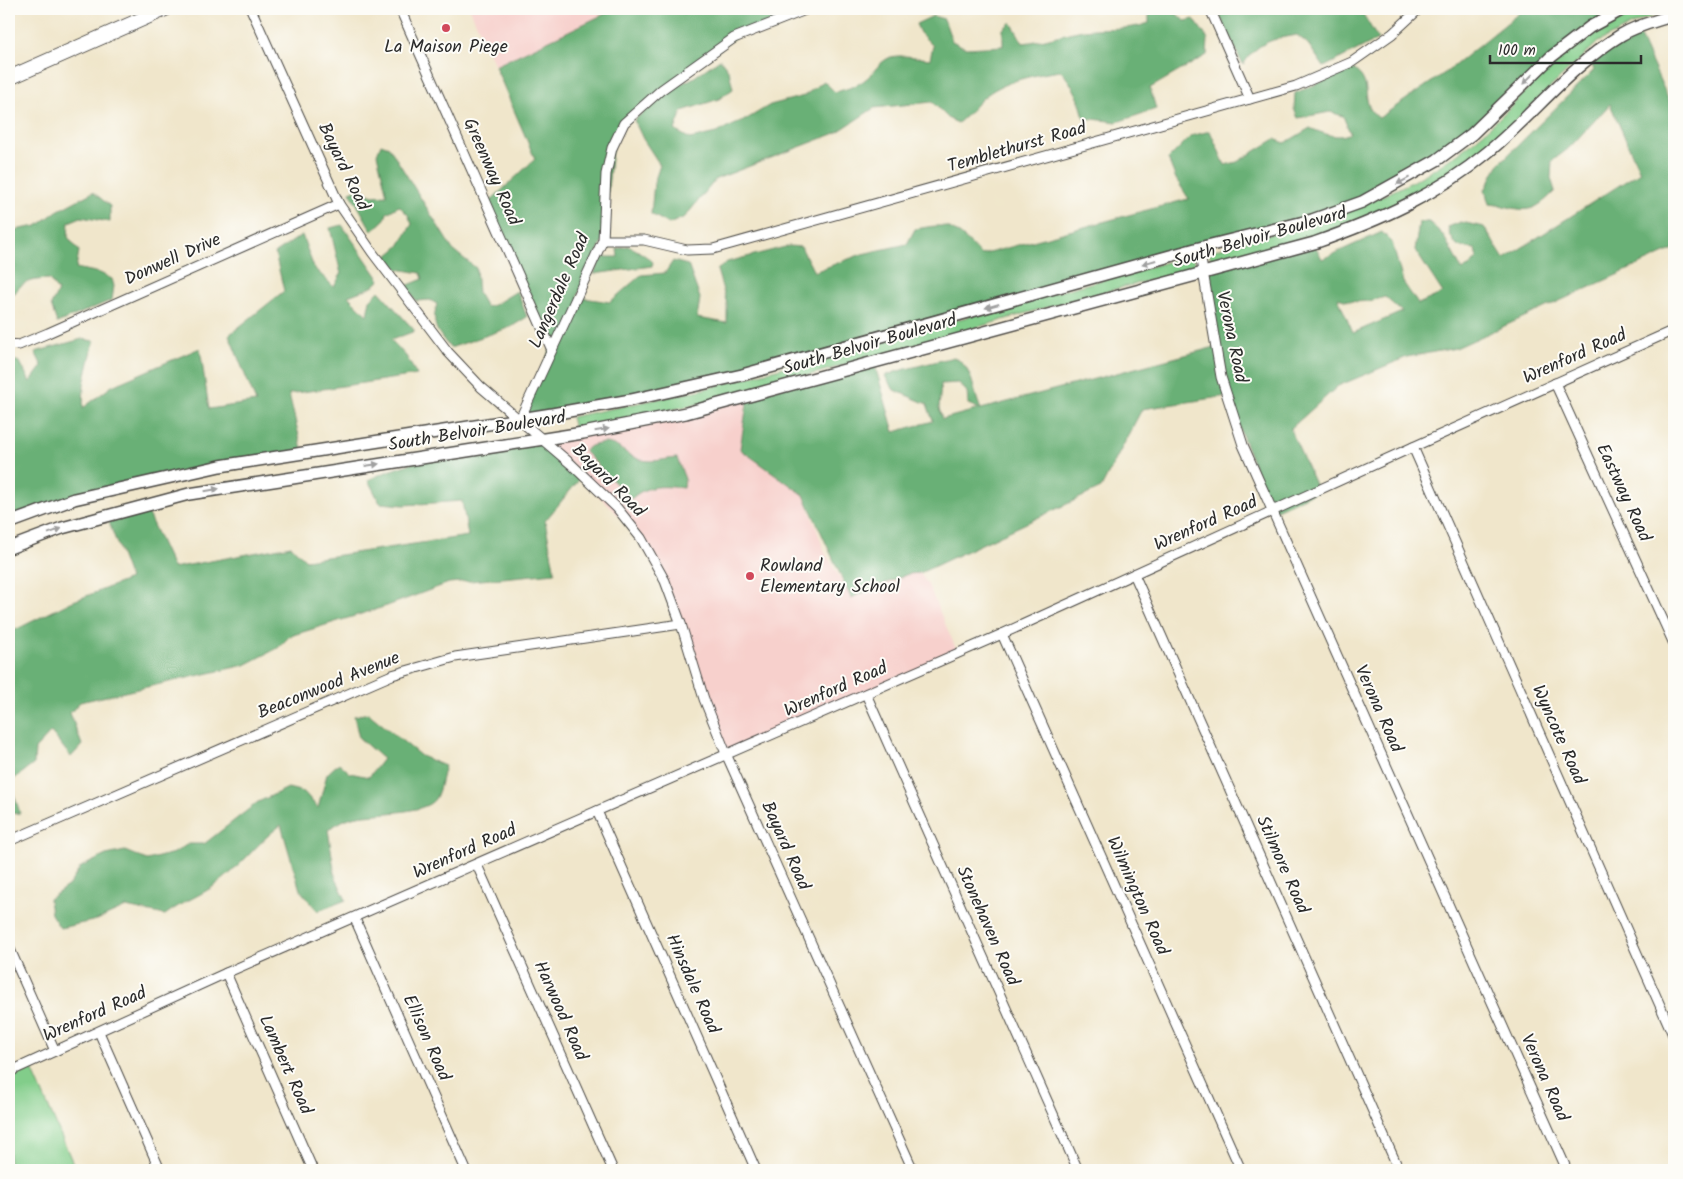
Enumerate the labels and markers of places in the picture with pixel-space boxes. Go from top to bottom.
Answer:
marker: La Maison Piege [440,22,452,34]
place label: La Maison Piege [384,33,508,62]
place label: Rowland Elementary School [760,552,901,602]
marker: Rowland Elementary School [744,570,756,582]

